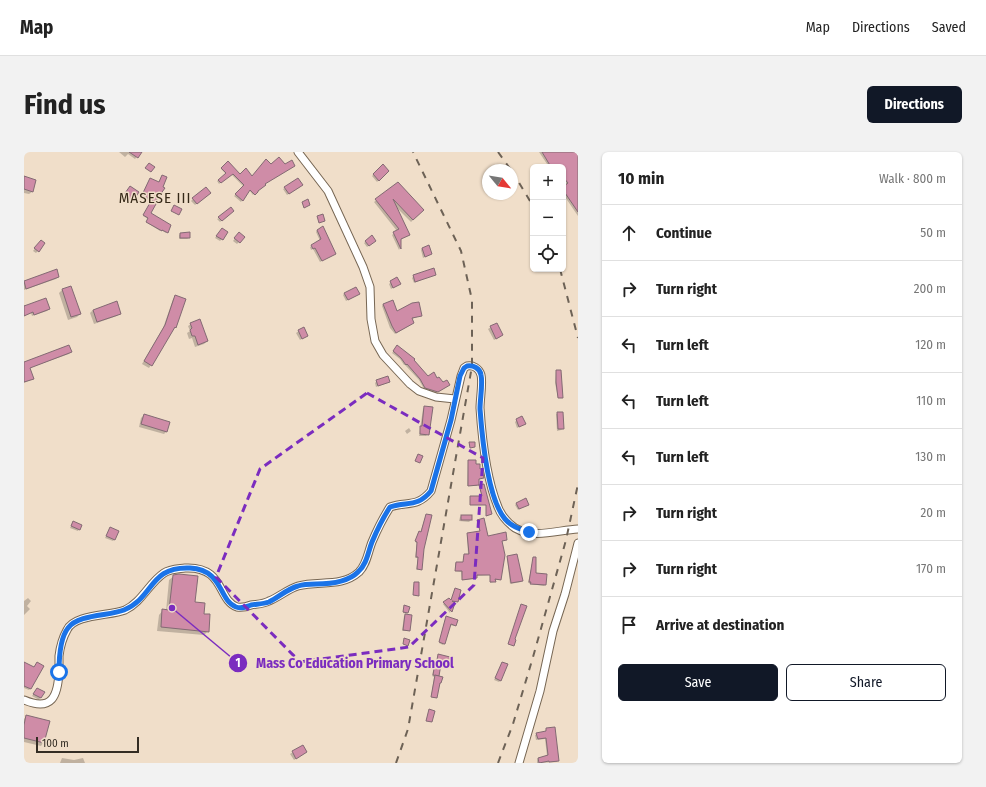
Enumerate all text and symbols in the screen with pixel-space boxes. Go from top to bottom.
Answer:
text: Map [20,16,53,39]
text: Map [806,19,830,36]
text: Directions [852,19,910,36]
text: Saved [932,19,966,36]
button: Directions [867,86,962,123]
text: Find us [24,88,106,121]
north arrow [482,164,518,200]
map controls [530,164,566,272]
button: + [530,164,566,200]
text: 10 min [618,168,664,189]
text: Walk · 800 m [879,171,946,186]
district label: MASESE III [119,189,191,207]
button: − [530,200,566,236]
icon: ahead [618,222,640,244]
text: Continue [656,224,712,242]
text: 50 m [920,225,946,240]
button: locate [530,236,566,272]
icon: right [618,278,640,300]
text: Turn right [656,280,717,298]
text: 200 m [914,281,946,296]
icon: left [618,334,640,356]
text: Turn left [656,336,709,354]
text: 120 m [915,337,946,352]
icon: left [618,390,640,412]
text: Turn left [656,392,709,410]
text: 110 m [916,393,946,408]
icon: left [618,446,640,468]
text: Turn left [656,448,709,466]
text: 130 m [915,449,946,464]
icon: right [618,502,640,524]
text: Turn right [656,504,717,522]
text: 20 m [920,505,946,520]
route end [520,523,538,541]
icon: right [618,558,640,580]
text: Turn right [656,560,717,578]
text: 170 m [916,561,946,576]
icon: arrive [618,614,640,636]
text: Arrive at destination [656,616,784,634]
callout: Mass Co Education Primary School [228,650,462,676]
text: Mass Co Education Primary School [256,655,454,672]
text: 1 [235,656,241,670]
route start [50,663,68,681]
button: Save [618,664,778,701]
button: Share [786,664,946,701]
scale bar [36,735,139,754]
text: 100 m [42,737,69,750]

